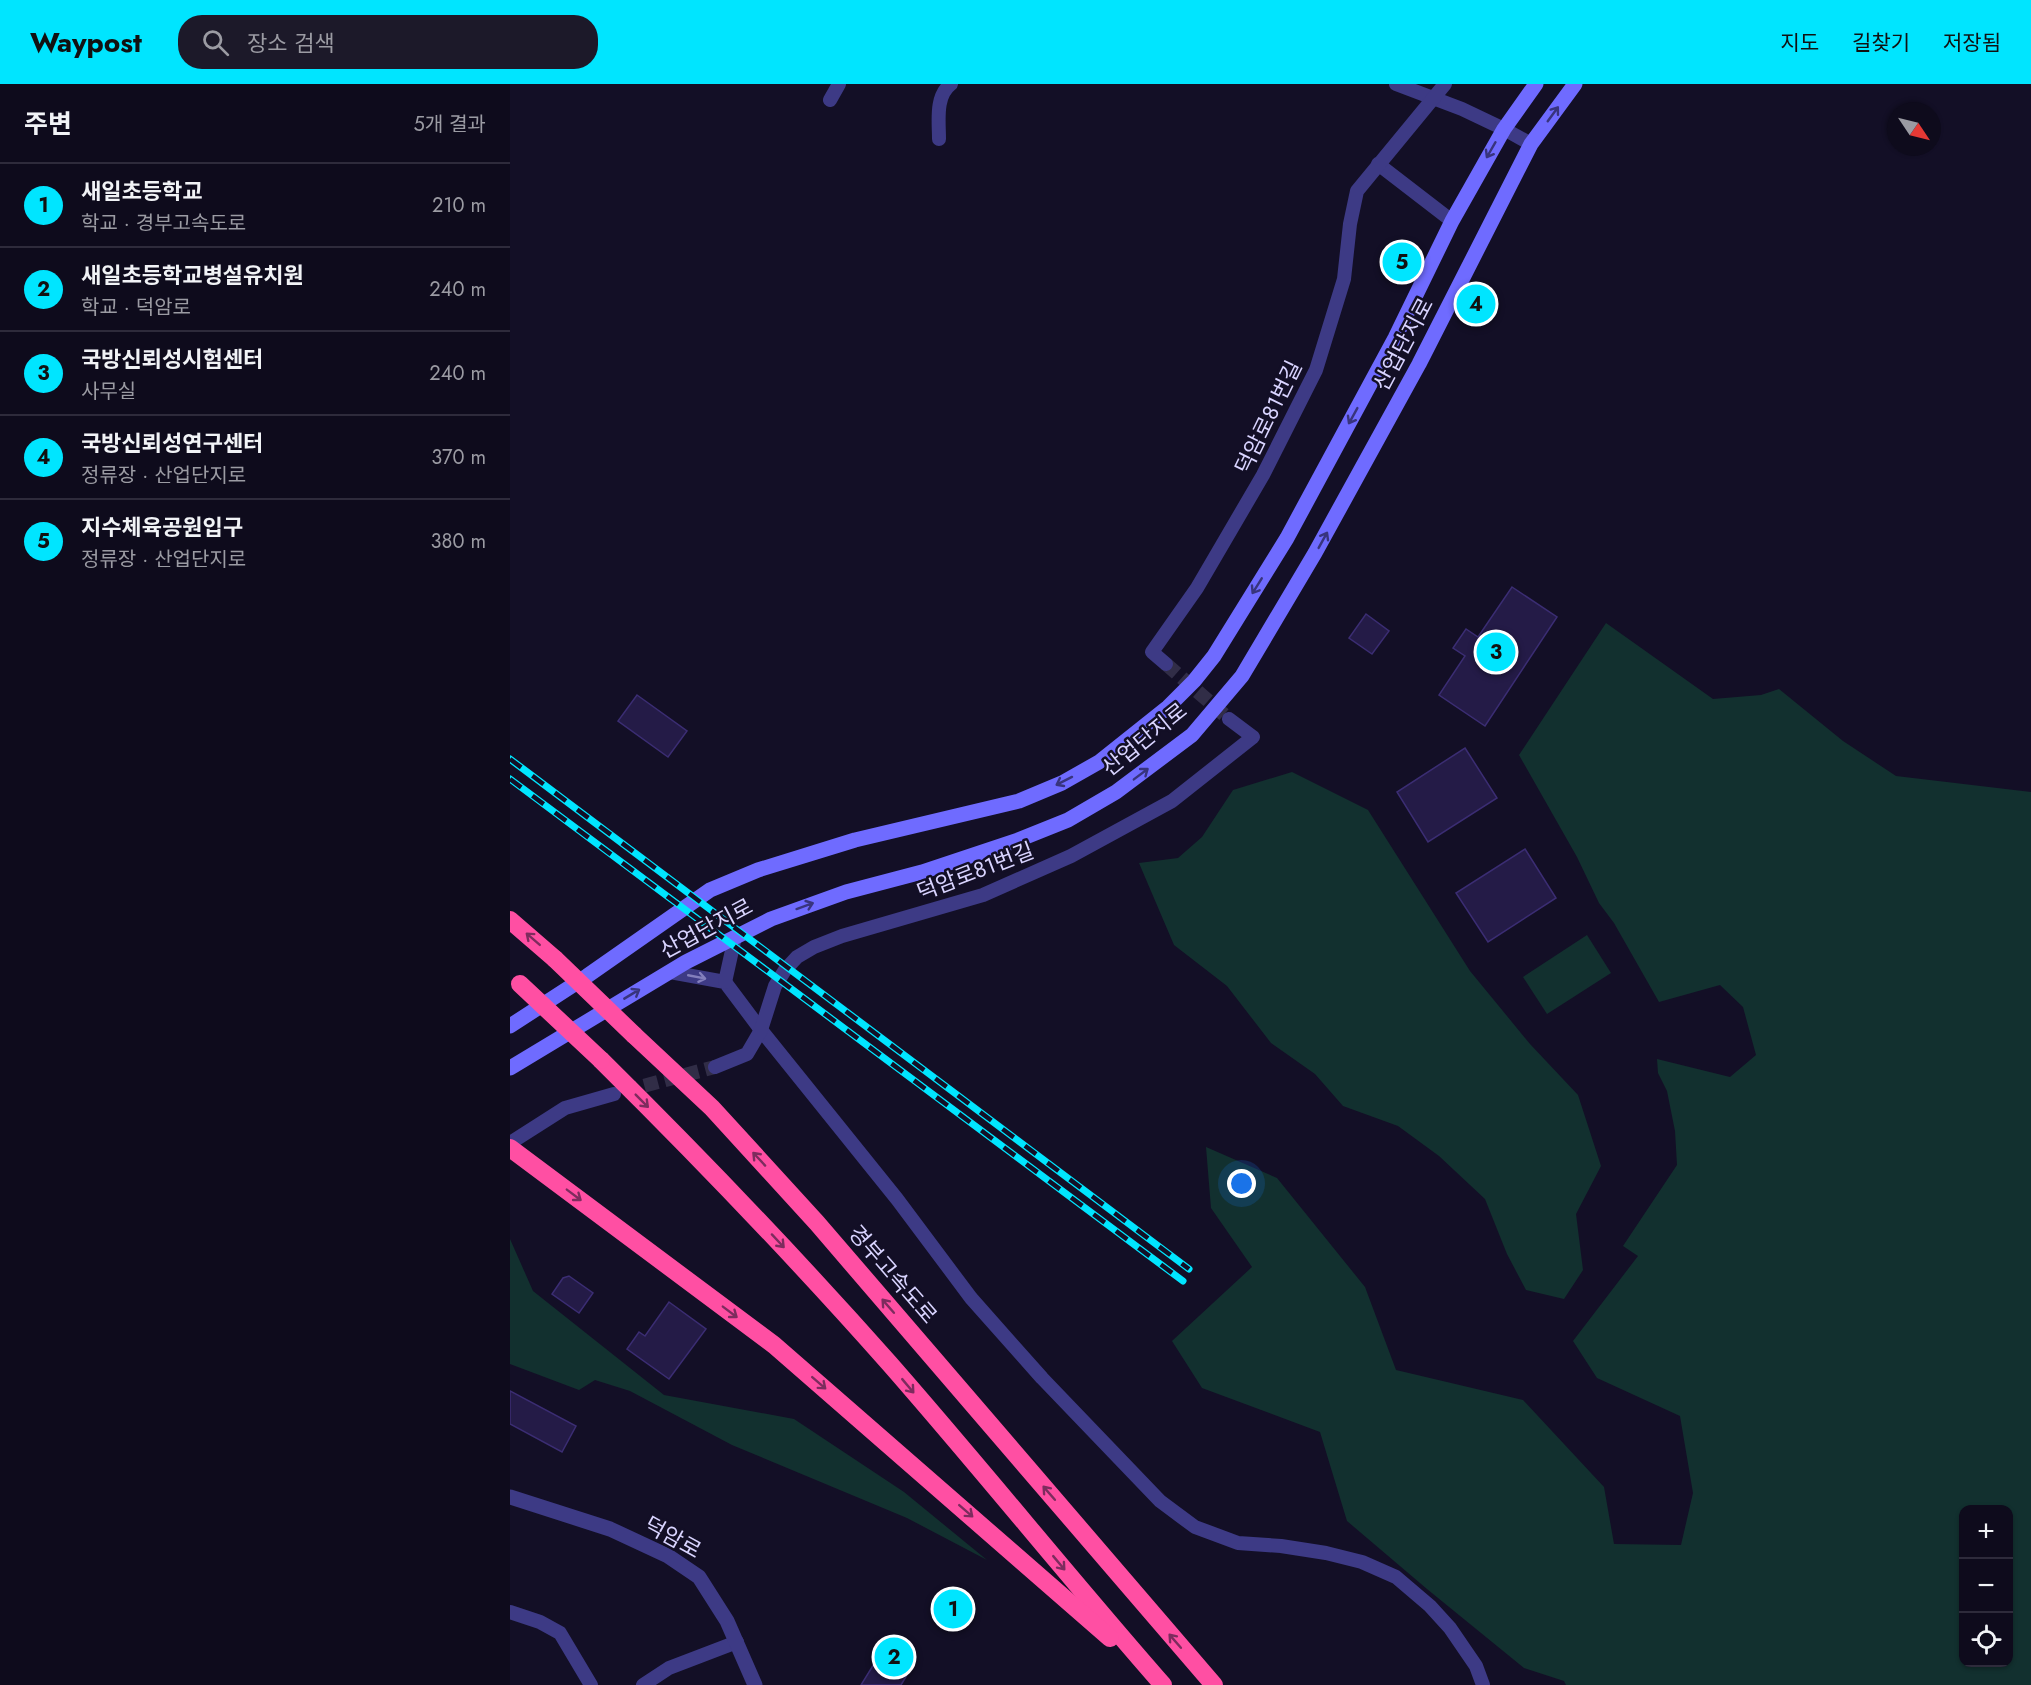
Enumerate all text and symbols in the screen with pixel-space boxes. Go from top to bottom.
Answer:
search box [178,15,598,69]
text: Waypost [30,22,142,63]
icon: search [199,26,232,59]
text: 장소 검색 [247,27,335,59]
text: 지도 [1780,28,1819,58]
text: 길찾기 [1852,28,1910,58]
text: 저장됨 [1943,28,2001,58]
north arrow [1887,102,1941,156]
text: 주변 [24,105,72,143]
one-way arrow [1547,107,1559,123]
text: 5개 결과 [414,110,486,139]
one-way arrow [1485,141,1497,158]
text: 새일초등학교 [81,175,202,207]
text: 1 [38,191,49,220]
text: 210 m [432,191,486,220]
text: 학교 · 경부고속도로 [81,209,246,238]
pin: 5 [1382,240,1422,285]
text: 새일초등학교병설유치원 [81,259,304,291]
text: 2 [37,275,50,304]
text: 240 m [429,275,486,304]
pin: 4 [1456,282,1496,326]
street label: 산업단지로 [1365,292,1441,396]
text: 학교 · 덕암로 [81,293,191,322]
text: 국방신뢰성시험센터 [81,343,263,375]
street label: 덕암로81번길 [1227,355,1309,479]
text: 3 [37,359,50,388]
text: 240 m [429,359,486,388]
text: 사무실 [81,377,136,406]
one-way arrow [1347,407,1359,424]
text: 국방신뢰성연구센터 [81,427,263,459]
text: 4 [37,443,50,472]
text: 370 m [431,443,486,472]
text: 정류장 · 산업단지로 [81,461,246,490]
text: 지수체육공원입구 [81,511,243,543]
text: 5 [37,527,50,556]
text: 380 m [431,527,486,556]
one-way arrow [1317,531,1329,548]
text: 정류장 · 산업단지로 [81,545,246,574]
one-way arrow [1251,577,1263,594]
pin: 3 [1476,630,1516,674]
street label: 산업단지로 [1095,695,1193,783]
one-way arrow [1132,767,1148,780]
one-way arrow [1056,776,1074,787]
street label: 덕암로81번길 [912,834,1038,908]
street label: 산업단지로 [654,890,758,966]
one-way arrow [795,900,814,911]
one-way arrow [525,933,541,946]
one-way arrow [687,972,707,983]
one-way arrow [623,988,640,1000]
one-way arrow [635,1094,650,1108]
one-way arrow [752,1152,766,1167]
your location [1227,1169,1256,1198]
one-way arrow [566,1189,582,1201]
street label: 경부고속도로 [841,1218,945,1330]
one-way arrow [771,1233,785,1248]
one-way arrow [881,1298,895,1313]
one-way arrow [722,1306,738,1318]
one-way arrow [811,1376,826,1390]
one-way arrow [901,1378,915,1393]
one-way arrow [1042,1485,1055,1501]
one-way arrow [958,1504,973,1518]
map controls [1959,1505,2013,1667]
button: + [1959,1505,2013,1559]
street label: 덕암로 [639,1508,707,1566]
one-way arrow [1052,1555,1066,1570]
button: − [1959,1559,2013,1613]
pin: 1 [934,1586,972,1631]
button: locate [1959,1613,2013,1667]
one-way arrow [1169,1633,1182,1649]
pin: 2 [874,1634,914,1680]

